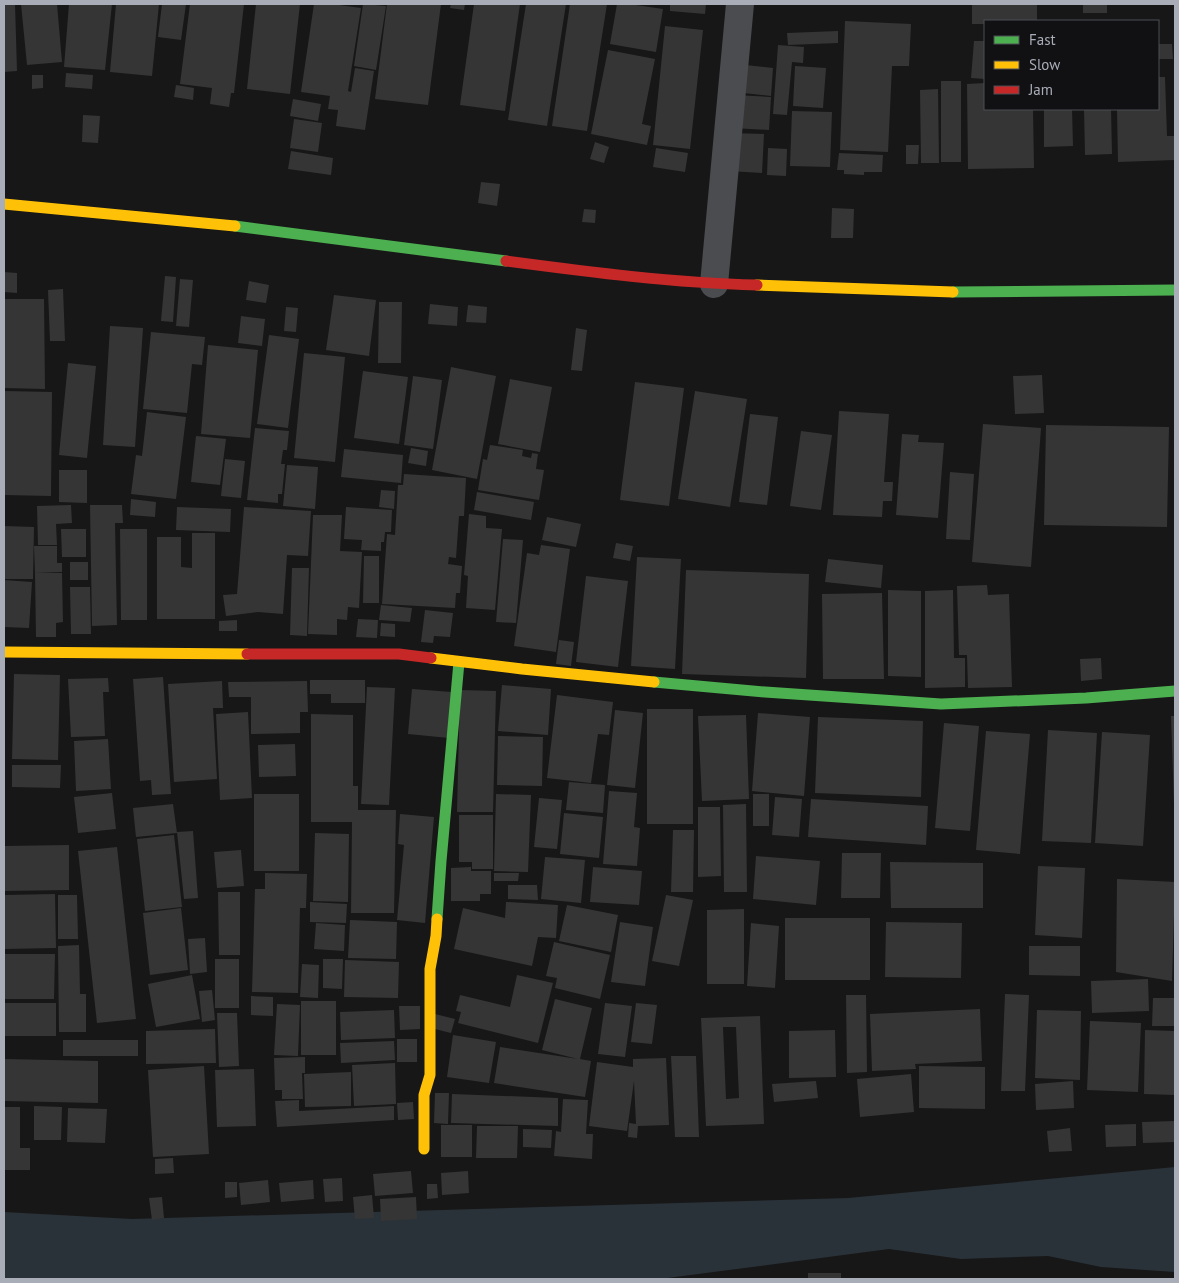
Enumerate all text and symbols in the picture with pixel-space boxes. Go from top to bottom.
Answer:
legend [984,20,1159,110]
text: Fast [1029,30,1056,49]
text: Slow [1029,55,1060,74]
text: Jam [1028,80,1053,99]

